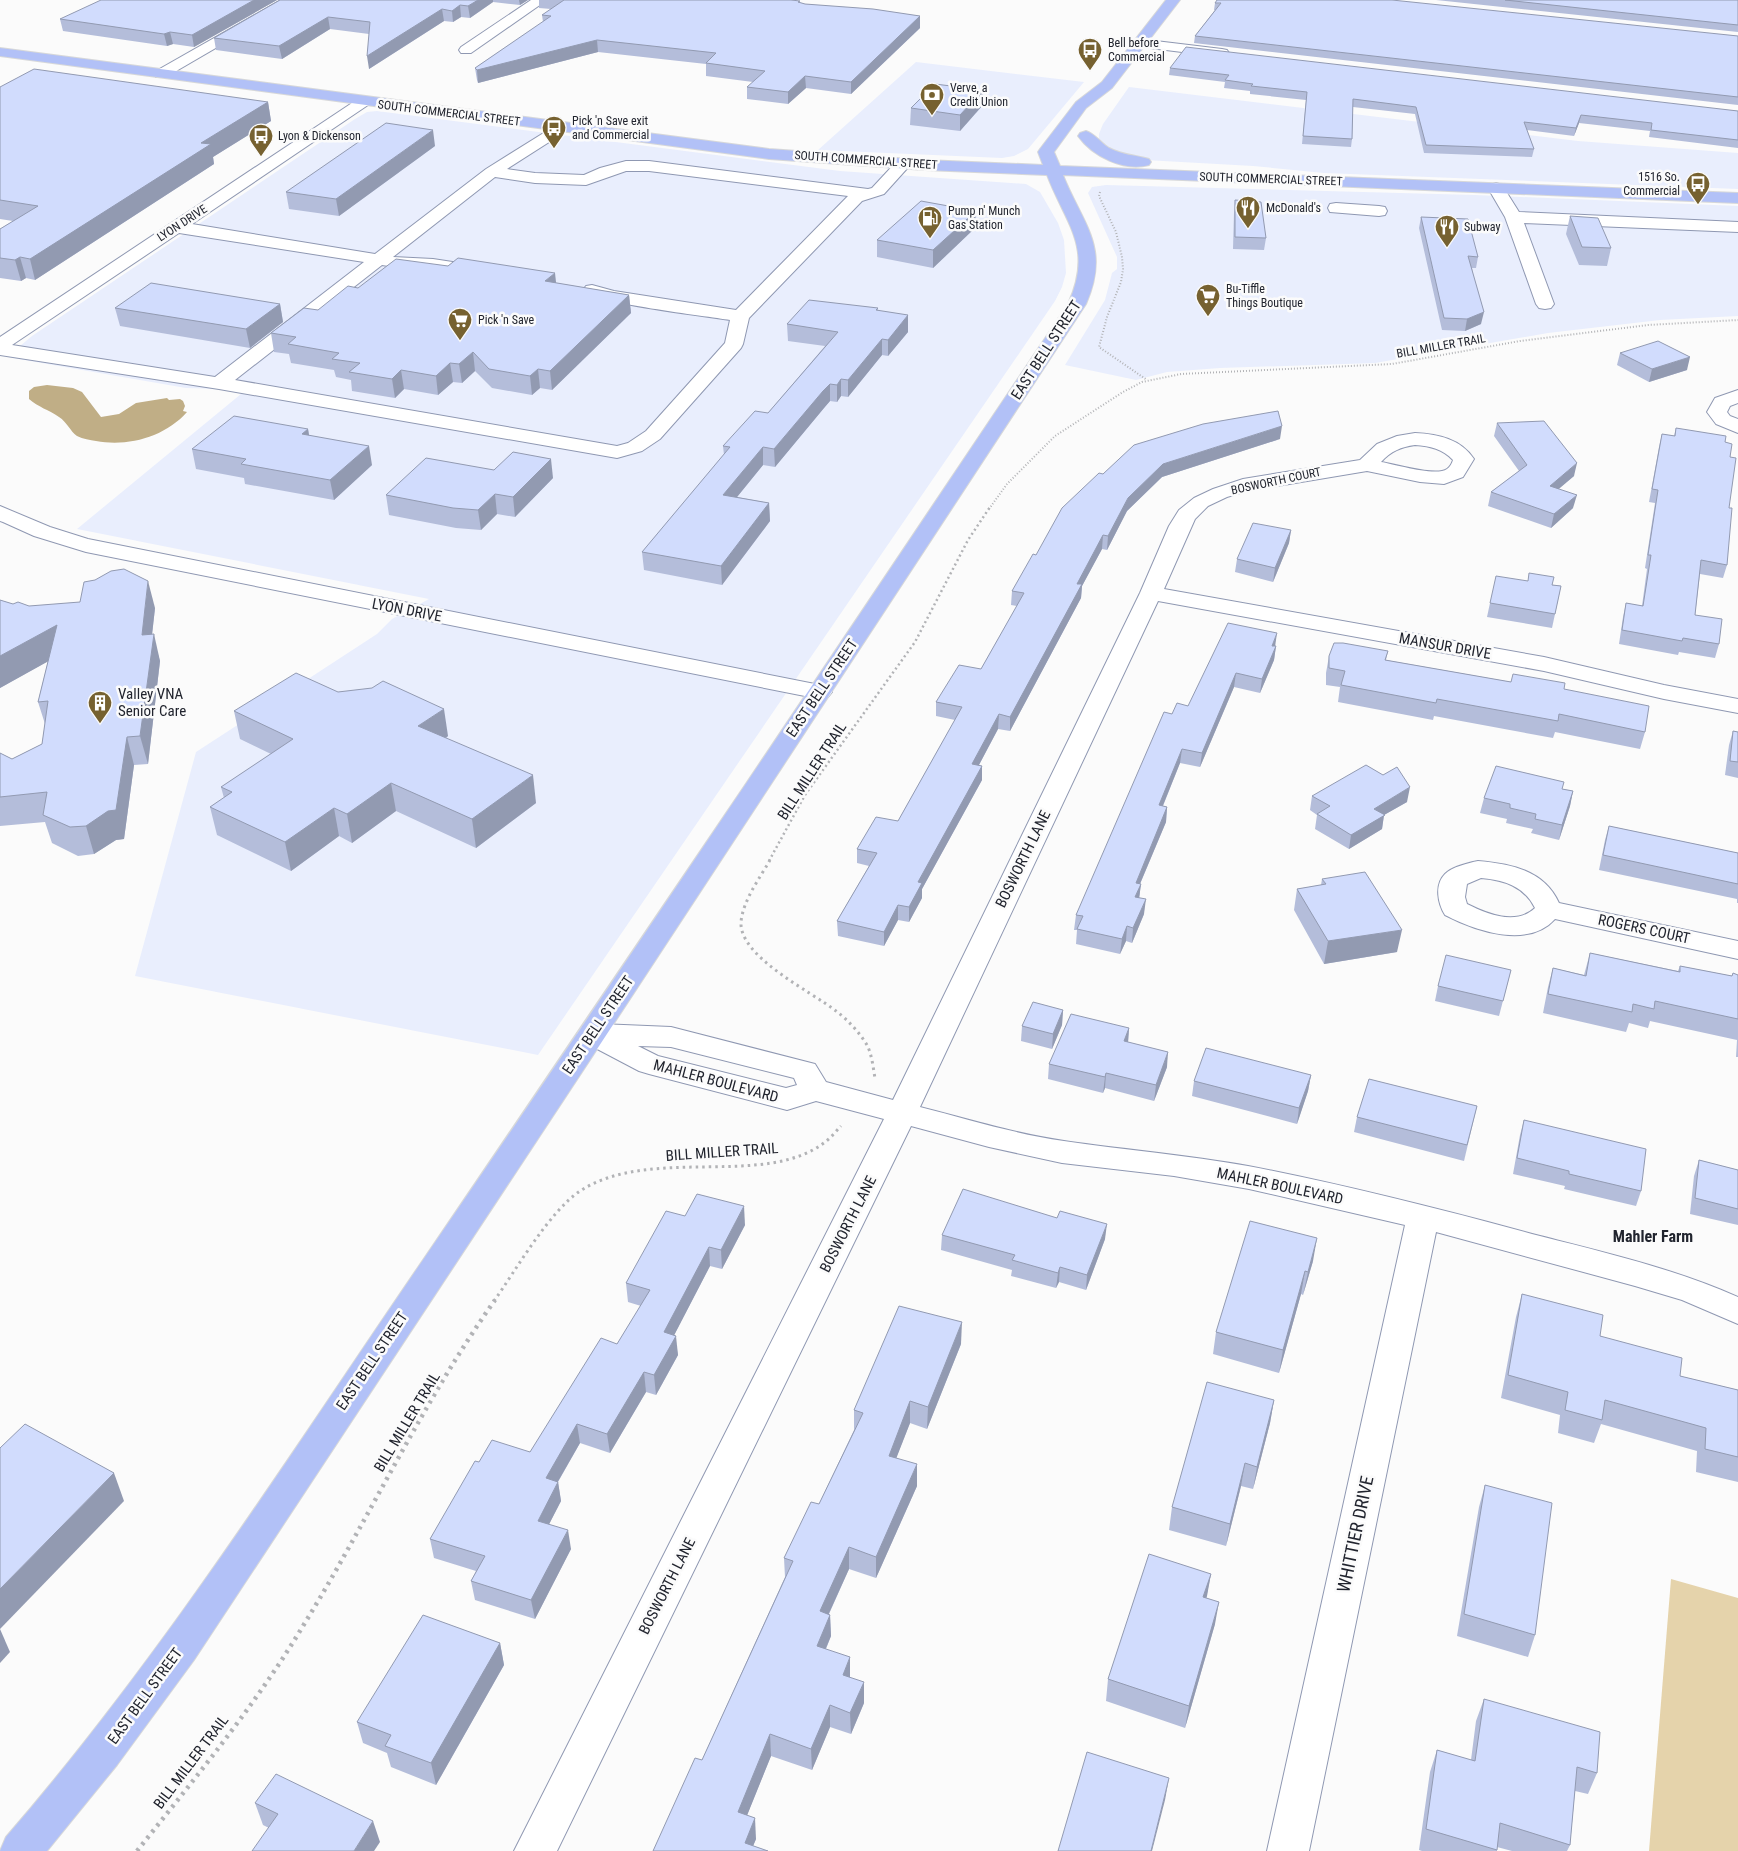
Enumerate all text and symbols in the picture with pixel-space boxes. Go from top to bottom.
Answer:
place label: Bell before Commercial [1108,36,1165,64]
bus stop icon: Bell before Commercial [1077,37,1103,71]
place label: Verve, a Credit Union [950,81,1008,109]
bank icon: Verve, a Credit Union [919,82,945,116]
street label: SOUTH COMMERCIAL STREET [377,97,521,129]
place label: Pick 'n Save exit and Commercial [572,114,649,142]
bus stop icon: Pick 'n Save exit and Commercial [541,115,567,149]
bus stop icon: Lyon & Dickenson [248,123,274,157]
place label: Lyon & Dickenson [278,129,361,143]
street label: SOUTH COMMERCIAL STREET [794,148,938,172]
street label: SOUTH COMMERCIAL STREET [1199,169,1343,189]
place label: 1516 So. Commercial [1623,170,1680,198]
bus stop icon: 1516 So. Commercial [1685,171,1711,205]
restaurant icon: McDonald's [1235,195,1261,229]
place label: McDonald's [1266,201,1321,215]
street label: LYON DRIVE [154,202,210,244]
place label: Pump n' Munch Gas Station [948,204,1020,232]
fuel station icon: Pump n' Munch Gas Station [917,205,943,239]
restaurant icon: Subway [1434,214,1460,248]
place label: Subway [1464,220,1500,234]
place label: Bu-Tiffle Things Boutique [1226,282,1303,310]
supermarket icon: Bu-Tiffle Things Boutique [1195,283,1221,317]
street label: EAST BELL STREET [1007,297,1085,403]
supermarket icon: Pick 'n Save [447,307,473,341]
place label: Pick 'n Save [478,313,535,327]
street label: BILL MILLER TRAIL [1395,331,1487,361]
street label: BOSWORTH COURT [1230,465,1322,497]
street label: LYON DRIVE [370,594,444,626]
street label: MANSUR DRIVE [1398,629,1492,663]
street label: EAST BELL STREET [782,635,862,741]
place label: Valley VNA Senior Care [118,685,186,720]
building icon: Valley VNA Senior Care [87,690,113,724]
street label: BILL MILLER TRAIL [774,719,850,823]
street label: BOSWORTH LANE [992,807,1054,911]
street label: ROGERS COURT [1596,910,1692,948]
street label: EAST BELL STREET [558,972,638,1078]
street label: MAHLER BOULEVARD [652,1056,780,1106]
street label: BILL MILLER TRAIL [665,1139,779,1165]
street label: MAHLER BOULEVARD [1215,1164,1345,1208]
street label: BOSWORTH LANE [816,1173,880,1275]
district label: Mahler Farm [1613,1227,1693,1246]
street label: EAST BELL STREET [332,1308,412,1414]
street label: BILL MILLER TRAIL [370,1369,444,1475]
street label: WHITTIER DRIVE [1332,1474,1378,1594]
street label: BOSWORTH LANE [635,1535,699,1637]
street label: EAST BELL STREET [104,1644,186,1748]
street label: BILL MILLER TRAIL [150,1712,232,1812]

